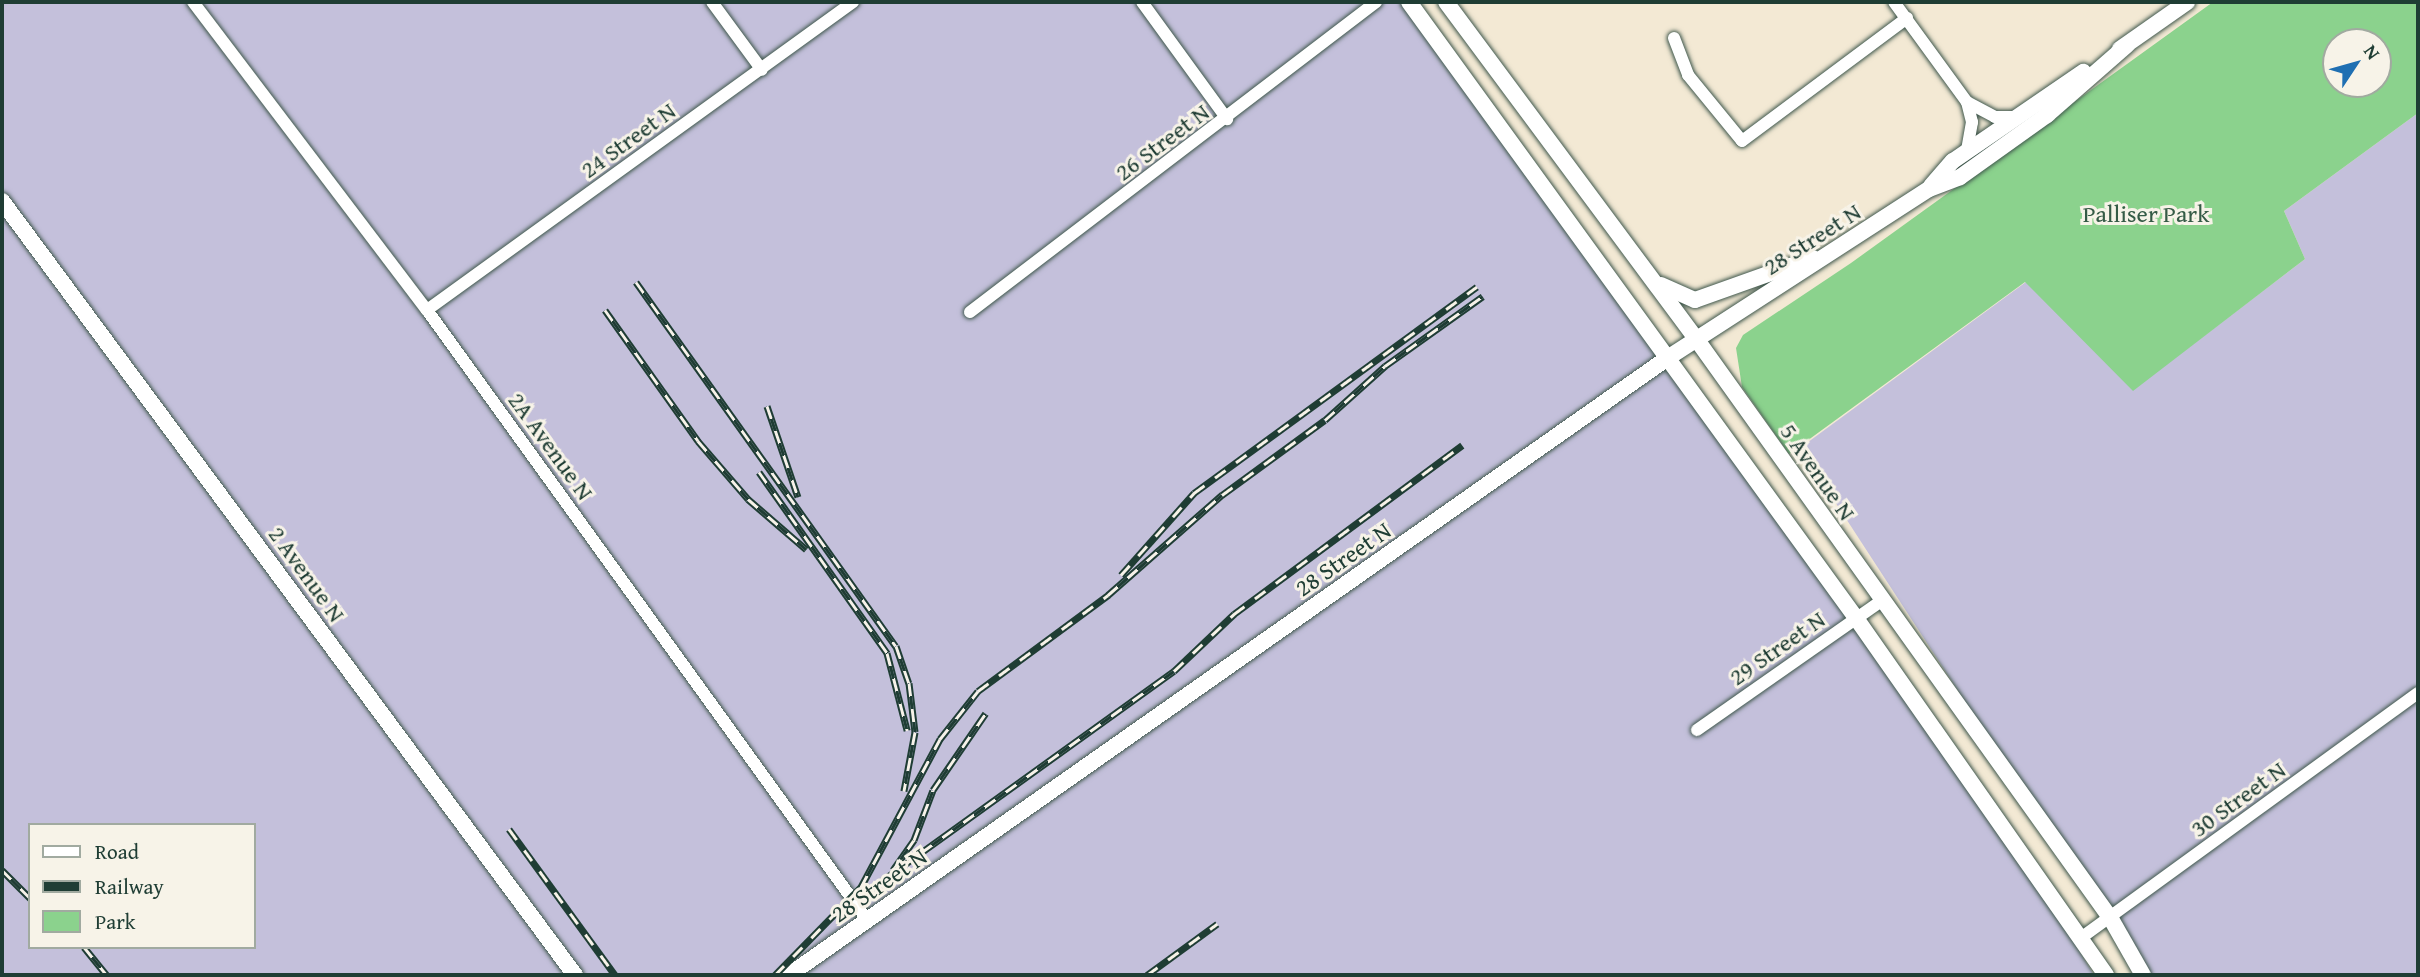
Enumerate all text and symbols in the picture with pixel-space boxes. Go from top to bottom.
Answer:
north arrow [2322,28,2392,98]
text: N [2357,38,2387,65]
street label: 24 Street N [575,96,681,184]
street label: 26 Street N [1109,97,1215,187]
street label: 28 Street N [1758,197,1866,281]
park label: Palliser Park [2083,200,2209,228]
street label: 2A Avenue N [502,387,600,505]
street label: 5 Avenue N [1774,418,1862,526]
street label: 28 Street N [1290,516,1396,602]
street label: 2 Avenue N [263,520,351,628]
street label: 29 Street N [1724,605,1830,691]
street label: 30 Street N [2185,755,2291,843]
legend [28,823,256,949]
text: Road [95,836,139,867]
street label: 28 Street N [826,842,932,928]
text: Railway [95,871,164,902]
text: Park [95,906,136,937]

